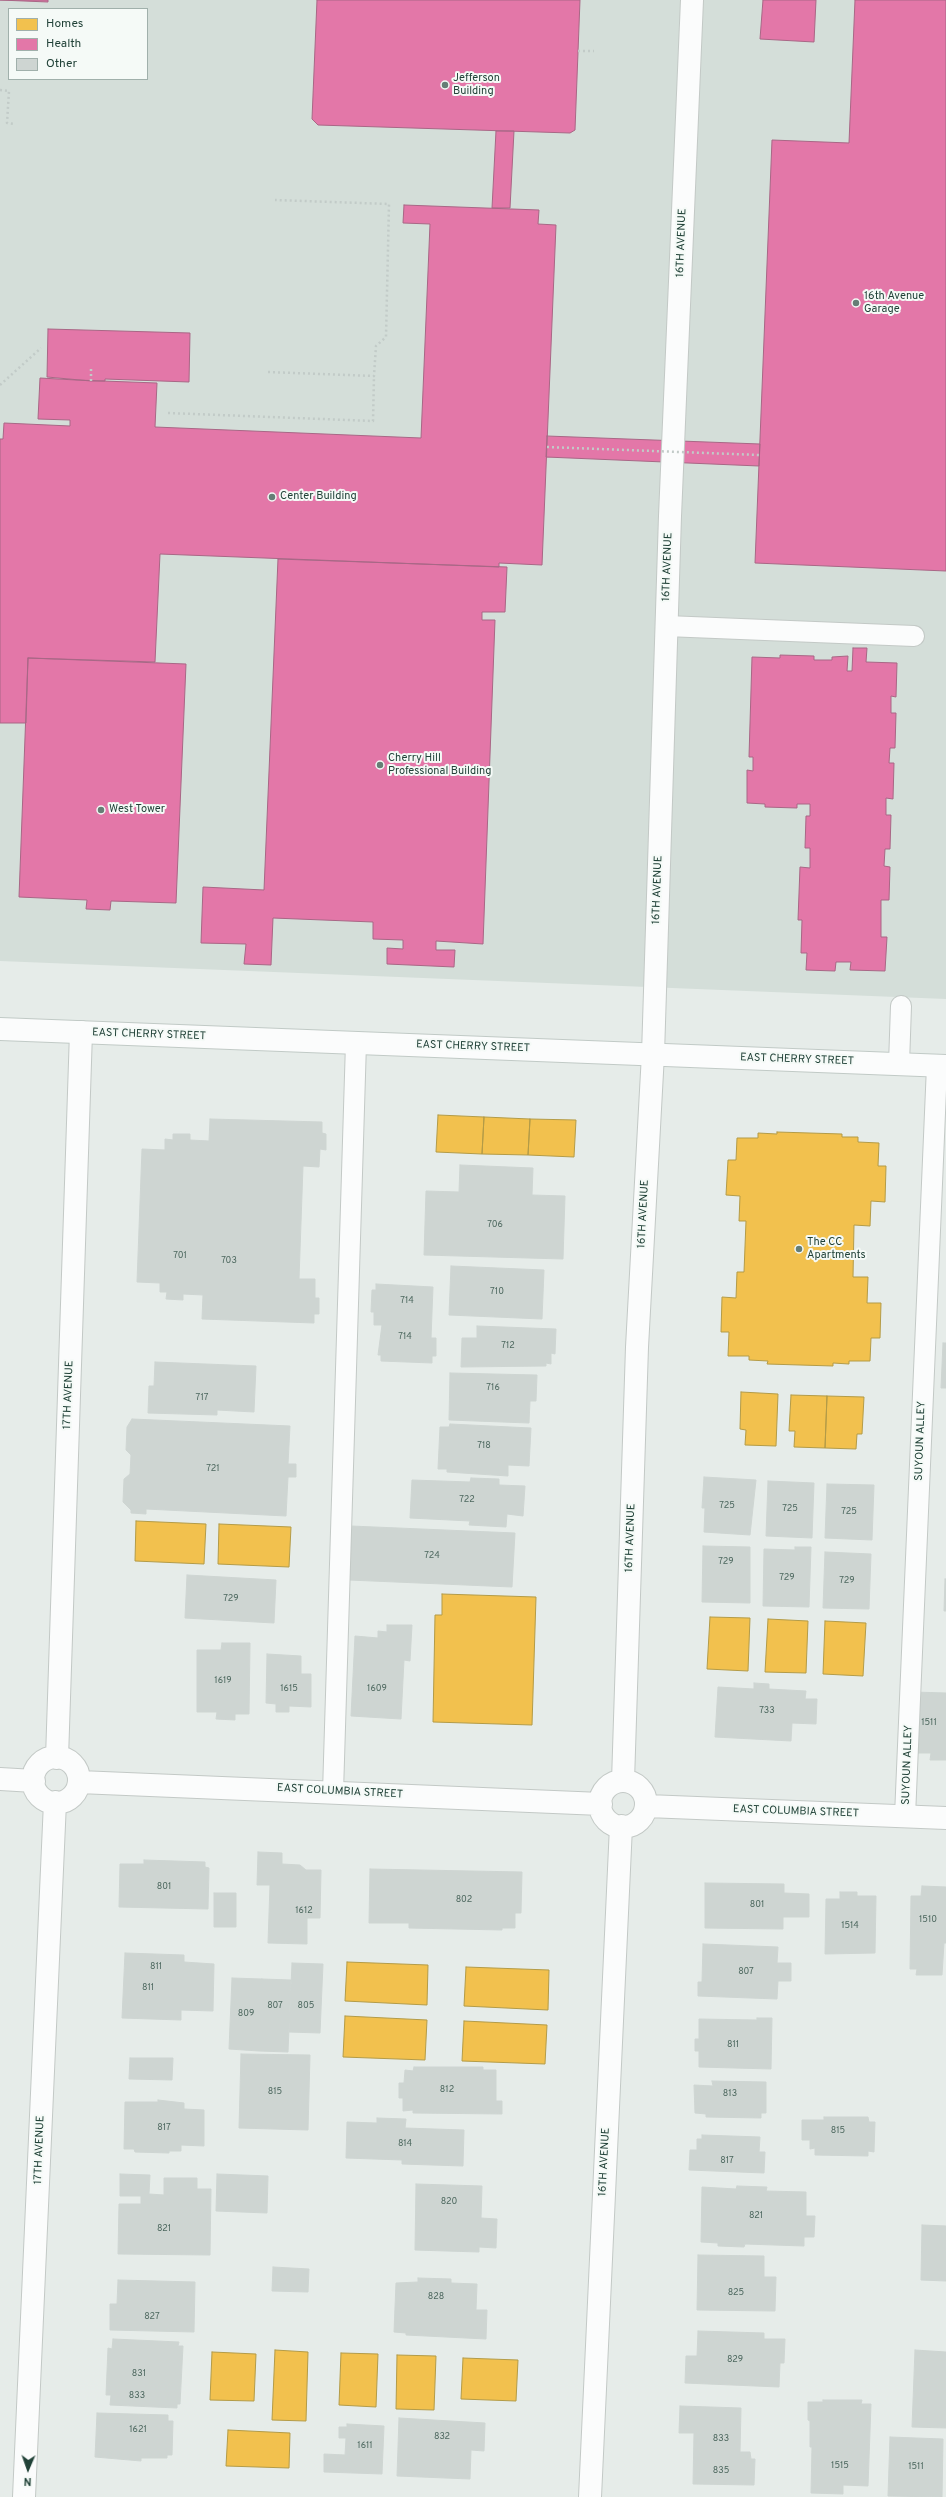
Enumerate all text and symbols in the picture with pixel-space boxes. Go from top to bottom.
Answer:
legend [8,8,148,80]
text: Homes [46,16,83,32]
text: Health [46,36,81,52]
text: Other [46,56,77,72]
place label: Jefferson Building [453,72,500,98]
marker: Jefferson Building [440,80,450,90]
street label: 16TH AVENUE [674,208,690,278]
place label: 16th Avenue Garage [864,290,924,316]
marker: 16th Avenue Garage [851,298,861,308]
place label: Center Building [280,490,357,504]
marker: Center Building [267,492,277,502]
street label: 16TH AVENUE [660,532,676,602]
place label: Cherry Hill Professional Building [388,752,491,778]
marker: Cherry Hill Professional Building [375,760,385,770]
place label: West Tower [109,803,165,817]
marker: West Tower [96,805,106,815]
street label: 16TH AVENUE [650,855,666,925]
street label: EAST CHERRY STREET [92,1026,206,1044]
street label: EAST CHERRY STREET [416,1038,530,1056]
street label: EAST CHERRY STREET [740,1051,854,1069]
street label: 16TH AVENUE [636,1179,652,1249]
house number: 706 [487,1220,503,1230]
place label: The CC Apartments [807,1236,866,1262]
marker: The CC Apartments [794,1244,804,1254]
house number: 701 [173,1251,187,1261]
house number: 703 [221,1256,237,1266]
house number: 710 [490,1287,504,1297]
house number: 714 [400,1296,414,1306]
house number: 714 [398,1332,412,1342]
house number: 712 [501,1341,515,1351]
street label: 17TH AVENUE [61,1360,77,1430]
house number: 716 [486,1383,500,1393]
house number: 717 [196,1393,208,1403]
street label: SUYOUN ALLEY [913,1401,929,1481]
house number: 718 [477,1441,491,1451]
house number: 721 [206,1464,220,1474]
house number: 722 [459,1495,475,1505]
house number: 725 [719,1501,735,1511]
street label: 16TH AVENUE [623,1503,639,1573]
house number: 725 [782,1504,798,1514]
house number: 725 [841,1507,857,1517]
house number: 724 [424,1551,440,1561]
house number: 729 [718,1557,734,1567]
house number: 729 [779,1573,795,1583]
house number: 729 [839,1576,855,1586]
house number: 729 [223,1594,239,1604]
house number: 1619 [214,1676,232,1686]
house number: 1615 [280,1684,298,1694]
house number: 1609 [367,1684,387,1694]
house number: 733 [759,1706,775,1716]
house number: 1511 [921,1718,937,1728]
street label: SUYOUN ALLEY [900,1725,916,1805]
street label: EAST COLUMBIA STREET [277,1782,403,1802]
street label: EAST COLUMBIA STREET [733,1803,859,1821]
house number: 801 [157,1882,171,1892]
house number: 802 [456,1895,472,1905]
house number: 801 [750,1900,764,1910]
house number: 1612 [295,1906,313,1916]
house number: 1510 [919,1915,937,1925]
house number: 1514 [841,1921,859,1931]
house number: 811 [150,1962,162,1972]
house number: 807 [738,1967,754,1977]
house number: 811 [142,1983,154,1993]
house number: 807 [267,2001,283,2011]
house number: 805 [298,2001,314,2011]
house number: 809 [238,2009,254,2019]
house number: 811 [727,2040,739,2050]
house number: 812 [440,2085,454,2095]
house number: 815 [268,2087,282,2097]
house number: 813 [723,2089,737,2099]
street label: 17TH AVENUE [32,2115,48,2185]
house number: 817 [157,2123,171,2133]
house number: 815 [831,2126,845,2136]
street label: 16TH AVENUE [597,2127,613,2197]
house number: 814 [398,2139,412,2149]
house number: 817 [720,2156,734,2166]
house number: 820 [441,2197,457,2207]
house number: 821 [749,2211,763,2221]
house number: 821 [157,2224,171,2234]
house number: 825 [728,2288,744,2298]
house number: 828 [428,2292,444,2302]
house number: 827 [144,2312,160,2322]
house number: 829 [727,2355,743,2365]
house number: 831 [132,2369,146,2379]
house number: 833 [129,2391,145,2401]
house number: 1621 [129,2425,147,2435]
house number: 832 [434,2432,450,2442]
house number: 833 [713,2434,729,2444]
house number: 1611 [357,2441,373,2451]
north arrow [8,2449,48,2489]
house number: 1515 [831,2461,849,2471]
house number: 1511 [908,2462,924,2472]
house number: 835 [713,2466,729,2476]
text: N [23,2474,32,2488]

